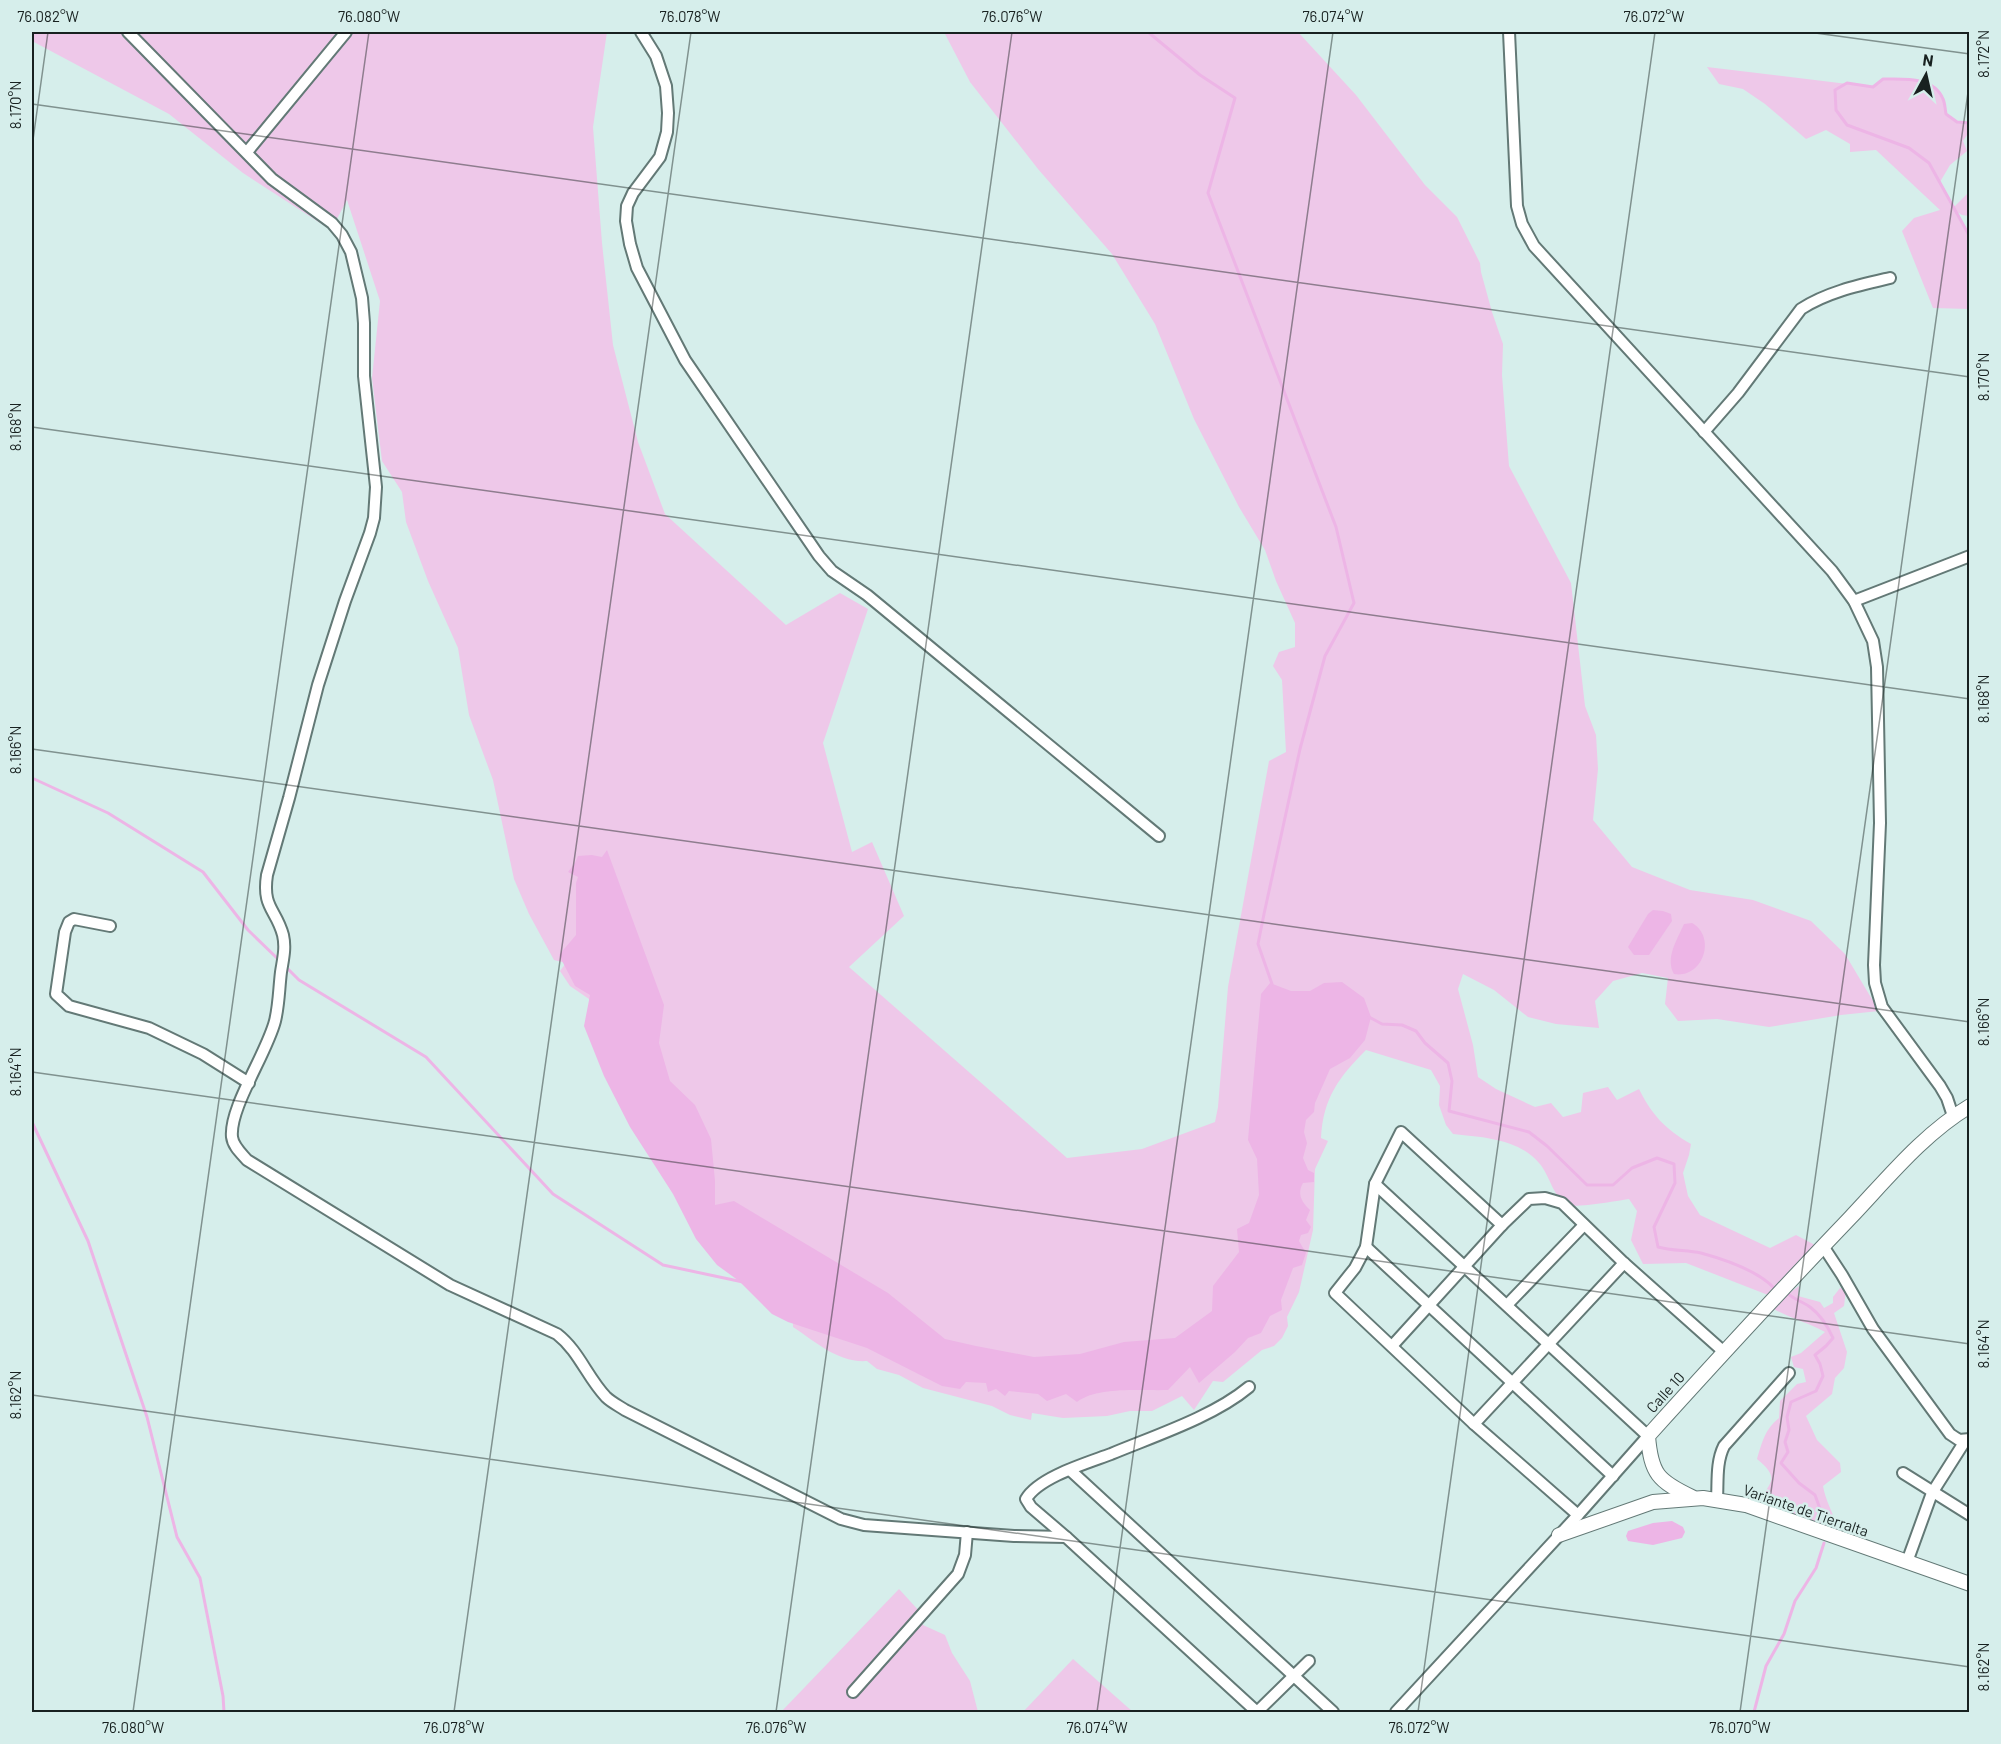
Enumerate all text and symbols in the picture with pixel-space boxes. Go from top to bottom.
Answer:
text: 76.082°W [17,7,79,25]
text: 76.080°W [338,7,400,25]
text: 76.078°W [660,7,720,25]
text: 76.076°W [982,7,1042,25]
text: 76.074°W [1302,7,1364,25]
text: 76.072°W [1624,7,1684,25]
text: 8.172°N [1974,30,1992,78]
north arrow [1896,45,1956,105]
text: N [1922,50,1935,70]
text: 8.170°N [6,81,24,129]
text: 8.170°N [1974,353,1992,401]
text: 8.168°N [6,403,24,451]
text: 8.168°N [1974,675,1992,723]
text: 8.166°N [6,726,24,774]
text: 8.166°N [1974,998,1992,1046]
text: 8.164°N [6,1047,24,1097]
text: 8.164°N [1974,1319,1992,1369]
street label: Calle 10 [1642,1368,1688,1416]
text: 8.162°N [6,1371,24,1419]
street label: Variante de Tierralta [1741,1480,1871,1540]
text: 8.162°N [1974,1643,1992,1691]
text: 76.080°W [102,1718,164,1736]
text: 76.078°W [424,1718,484,1736]
text: 76.076°W [746,1718,806,1736]
text: 76.074°W [1066,1718,1128,1736]
text: 76.072°W [1389,1718,1449,1736]
text: 76.070°W [1709,1718,1771,1736]

